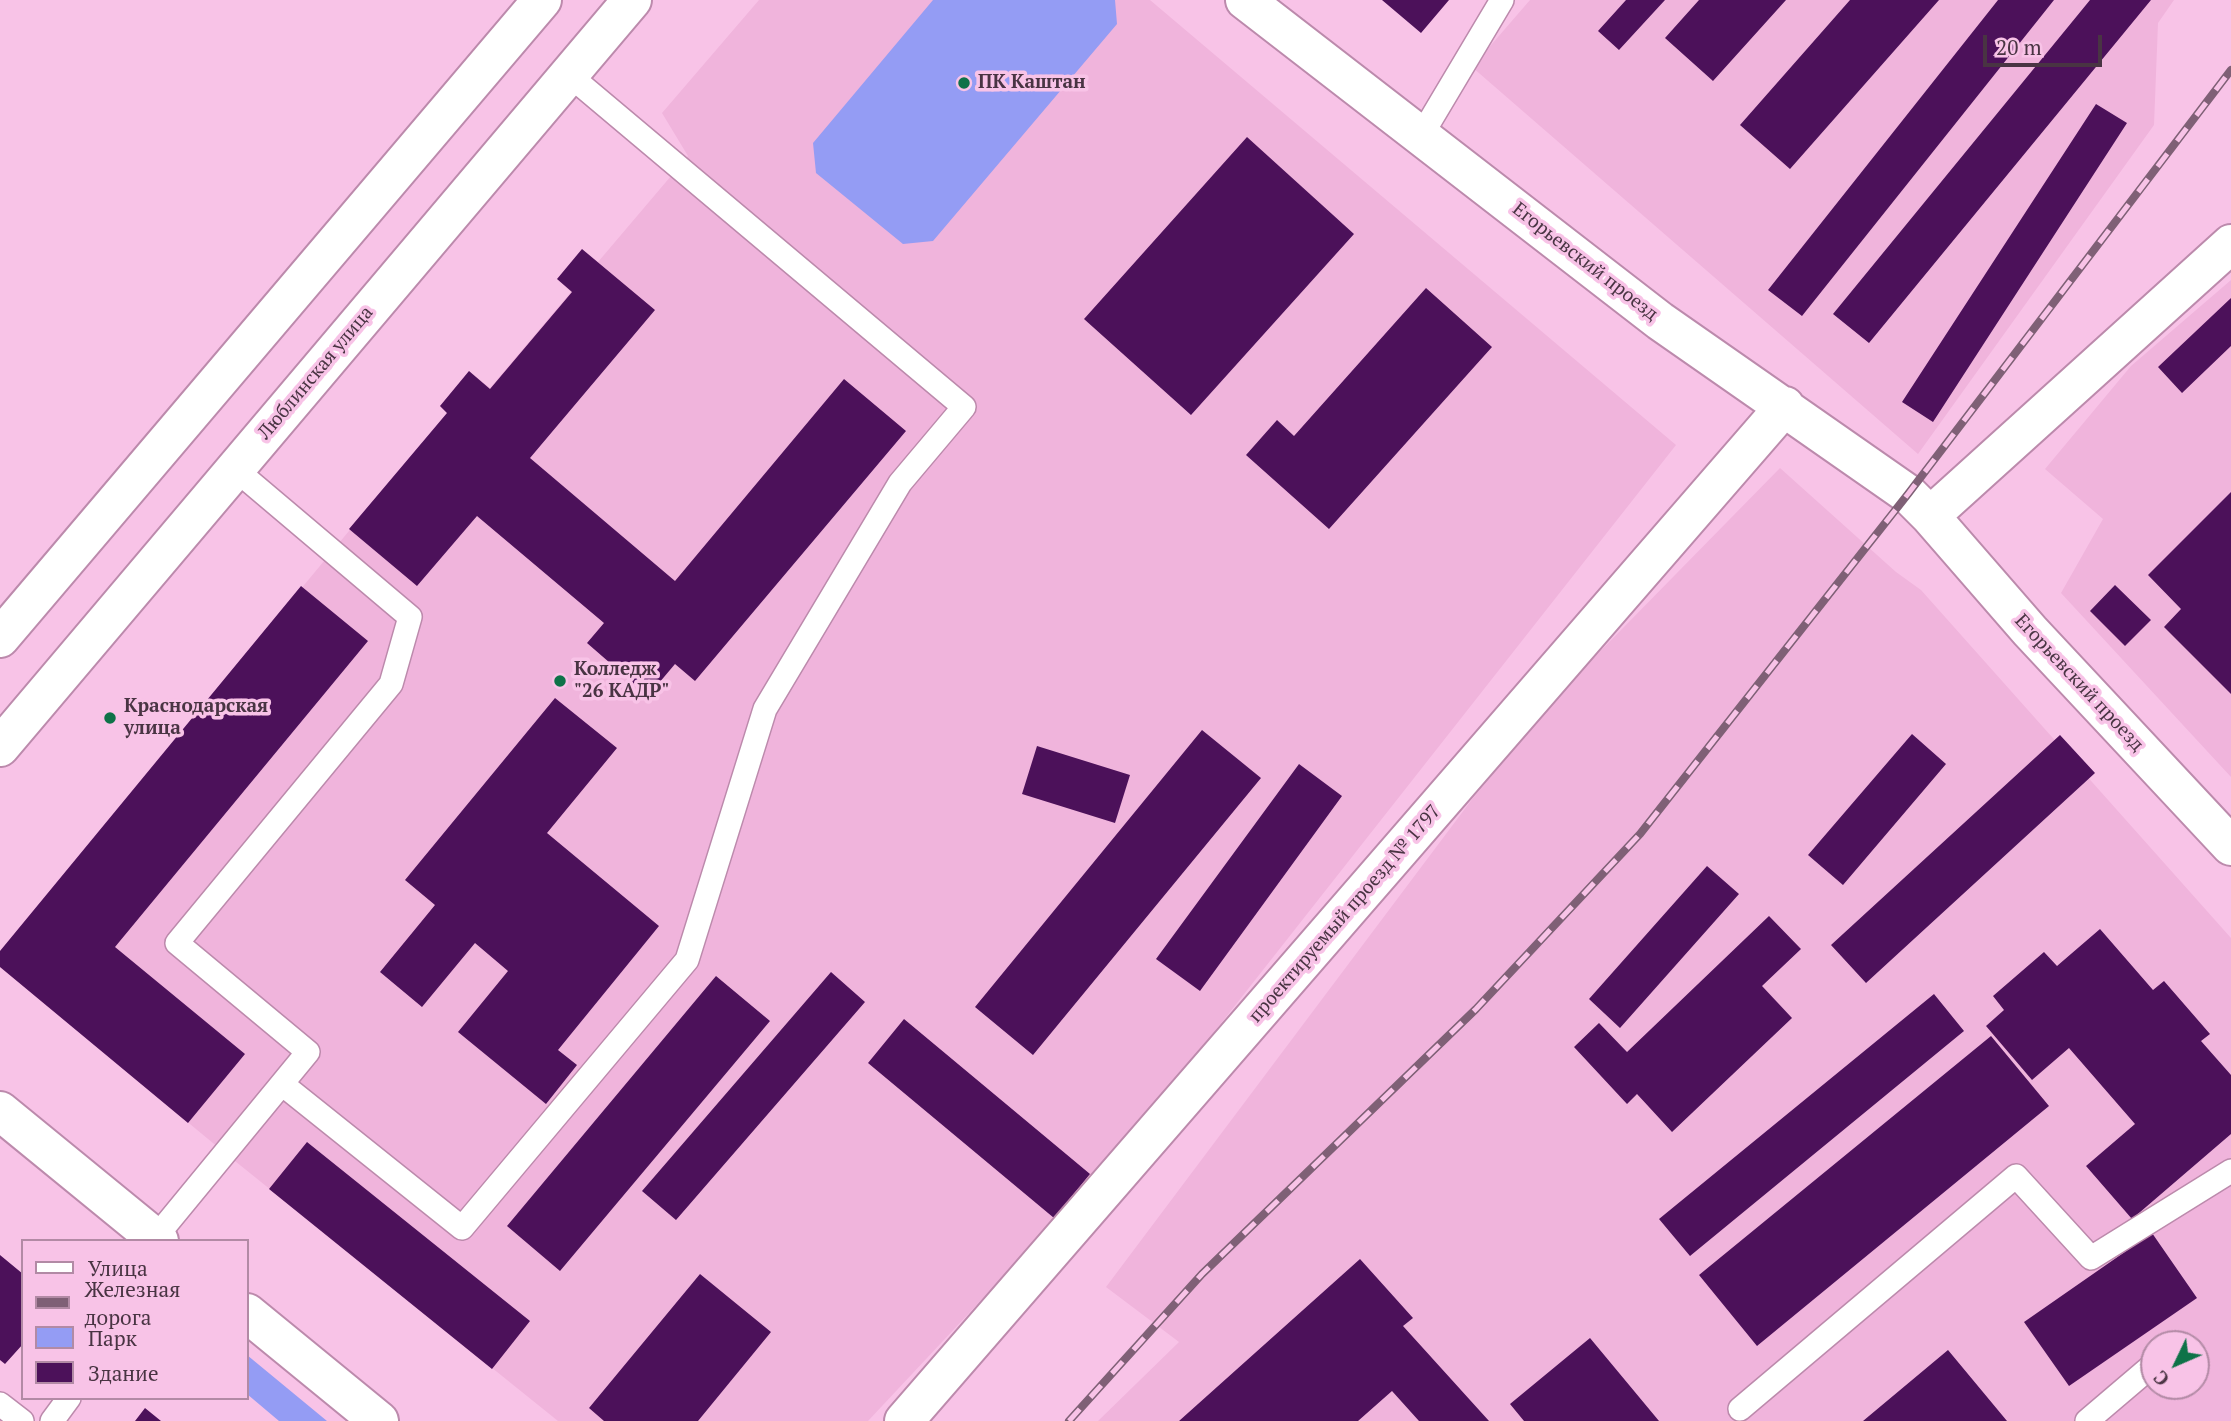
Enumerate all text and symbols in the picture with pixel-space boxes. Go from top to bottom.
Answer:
scale bar [1986,21,2105,65]
text: 20 m [1996,33,2042,61]
place label: ПК Каштан [978,72,1086,94]
marker: ПК Каштан [956,75,972,91]
street label: Егорьевский проезд [1508,198,1662,326]
street label: Люблинская улица [254,302,378,444]
street label: Егорьевский проезд [2010,610,2148,756]
place label: Колледж "26 КАДР" [574,659,669,703]
marker: Колледж "26 КАДР" [552,673,568,689]
place label: Краснодарская улица [124,696,268,740]
marker: Краснодарская улица [102,710,118,726]
street label: проектируемый проезд № 1797 [1244,801,1446,1027]
legend [21,1239,248,1400]
text: Улица [88,1254,148,1282]
text: Железная дорога [84,1275,180,1331]
text: Парк [88,1324,137,1352]
north arrow [2140,1330,2210,1400]
text: Здание [88,1359,159,1387]
text: С [2148,1365,2174,1392]

